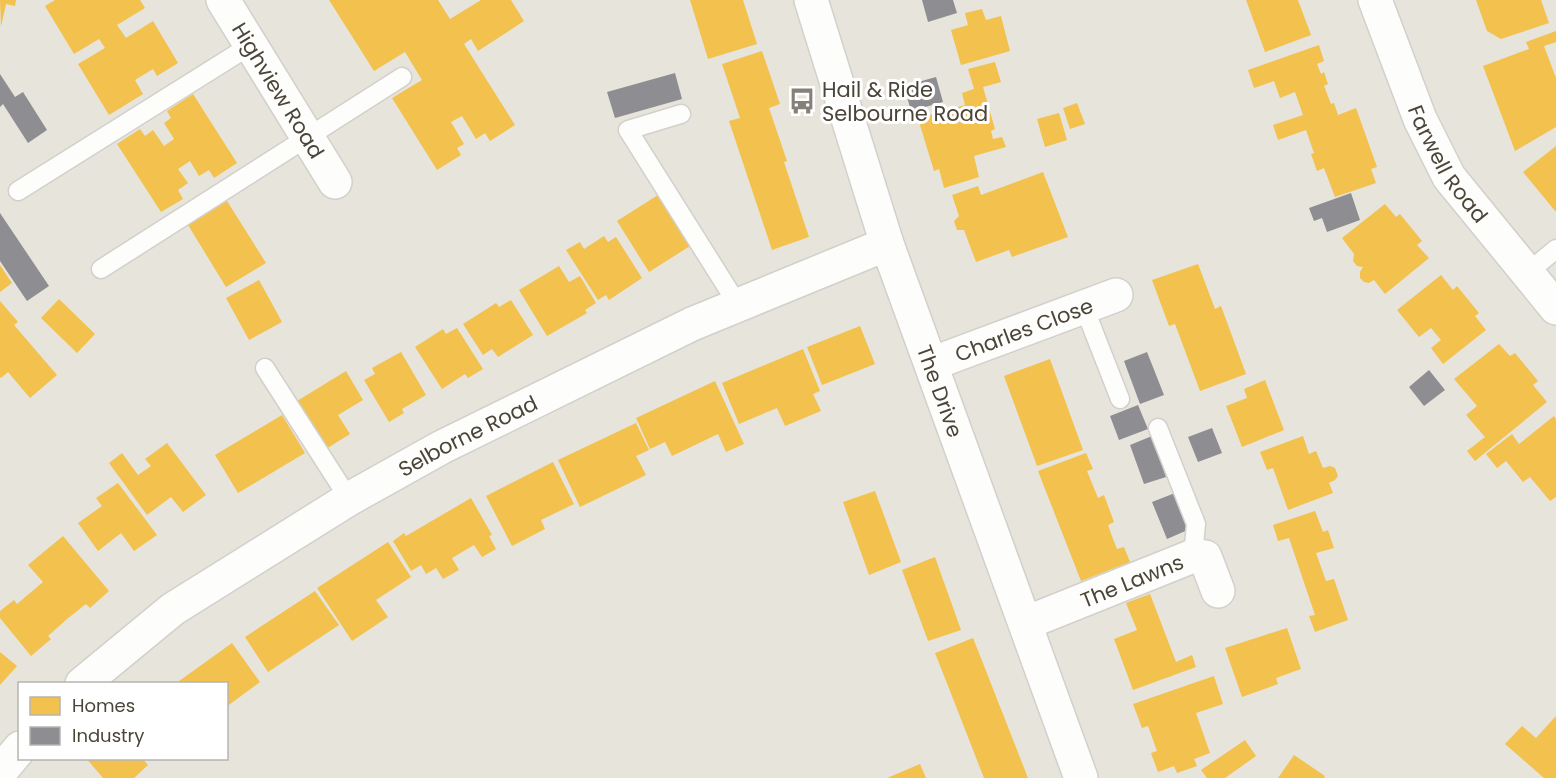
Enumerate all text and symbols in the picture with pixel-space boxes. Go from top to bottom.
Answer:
street label: Highview Road [226,17,331,164]
place label: Hail & Ride Selbourne Road [822,75,988,128]
bus stop icon: Hail & Ride Selbourne Road [787,86,817,116]
street label: Farwell Road [1401,101,1495,229]
street label: Charles Close [951,290,1097,368]
street label: The Drive [910,341,970,441]
street label: Selborne Road [393,388,542,483]
street label: The Lawns [1076,547,1188,614]
legend [18,682,228,760]
text: Homes [72,693,135,718]
text: Industry [72,723,144,748]

